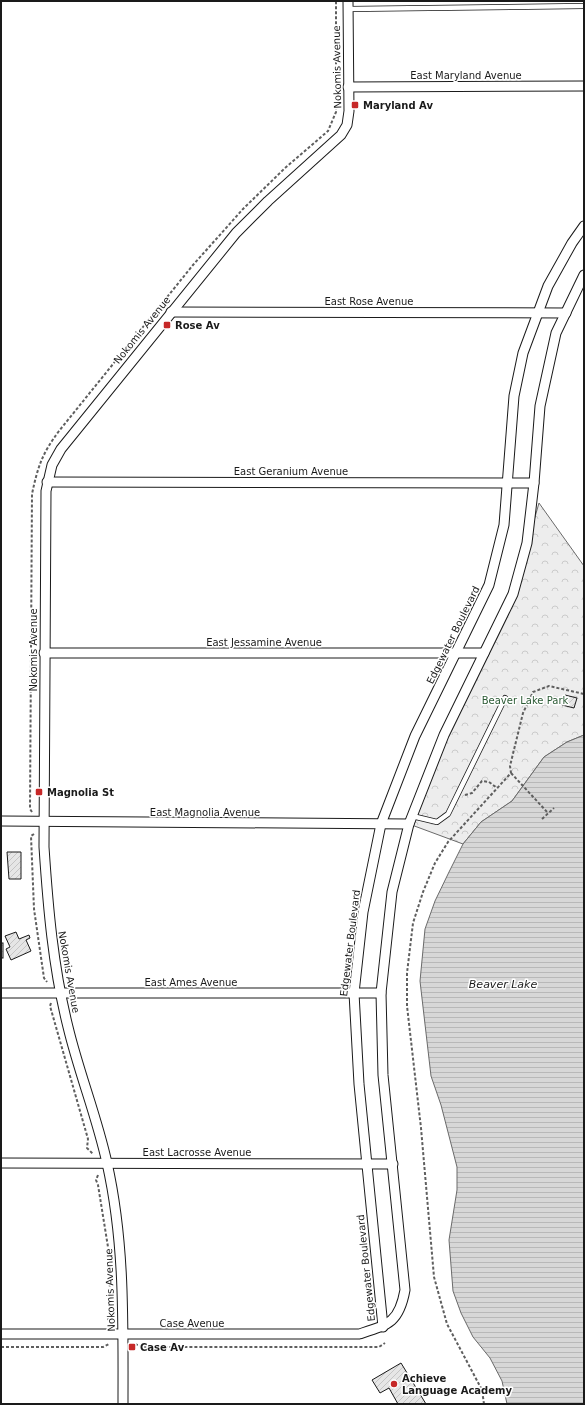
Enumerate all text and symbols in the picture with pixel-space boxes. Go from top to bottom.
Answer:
street label: Nokomis Avenue [331,25,343,109]
street label: East Maryland Avenue [410,70,522,81]
marker: Maryland Av [350,100,360,110]
place label: Maryland Av [363,100,433,111]
street label: Nokomis Avenue [112,294,172,366]
street label: East Rose Avenue [324,296,414,307]
marker: Rose Av [162,320,172,330]
place label: Rose Av [175,320,220,331]
street label: East Geranium Avenue [234,466,348,477]
street label: Edgewater Boulevard [425,584,481,686]
street label: Nokomis Avenue [28,608,39,692]
street label: East Jessamine Avenue [206,637,322,648]
park label: Beaver Lake Park [482,695,568,706]
marker: Magnolia St [34,787,44,797]
place label: Magnolia St [47,787,114,798]
street label: East Magnolia Avenue [150,807,260,818]
street label: Edgewater Boulevard [338,889,362,997]
street label: Nokomis Avenue [56,930,82,1014]
street label: East Ames Avenue [144,977,238,988]
water label: Beaver Lake [469,978,537,991]
street label: East Lacrosse Avenue [143,1147,251,1158]
street label: Edgewater Boulevard [355,1214,377,1322]
street label: Nokomis Avenue [103,1248,117,1332]
street label: Case Avenue [160,1318,224,1329]
marker: Case Av [127,1342,137,1352]
place label: Case Av [140,1342,185,1353]
place label: Achieve Language Academy [402,1373,512,1396]
marker: Achieve Language Academy [389,1379,399,1389]

